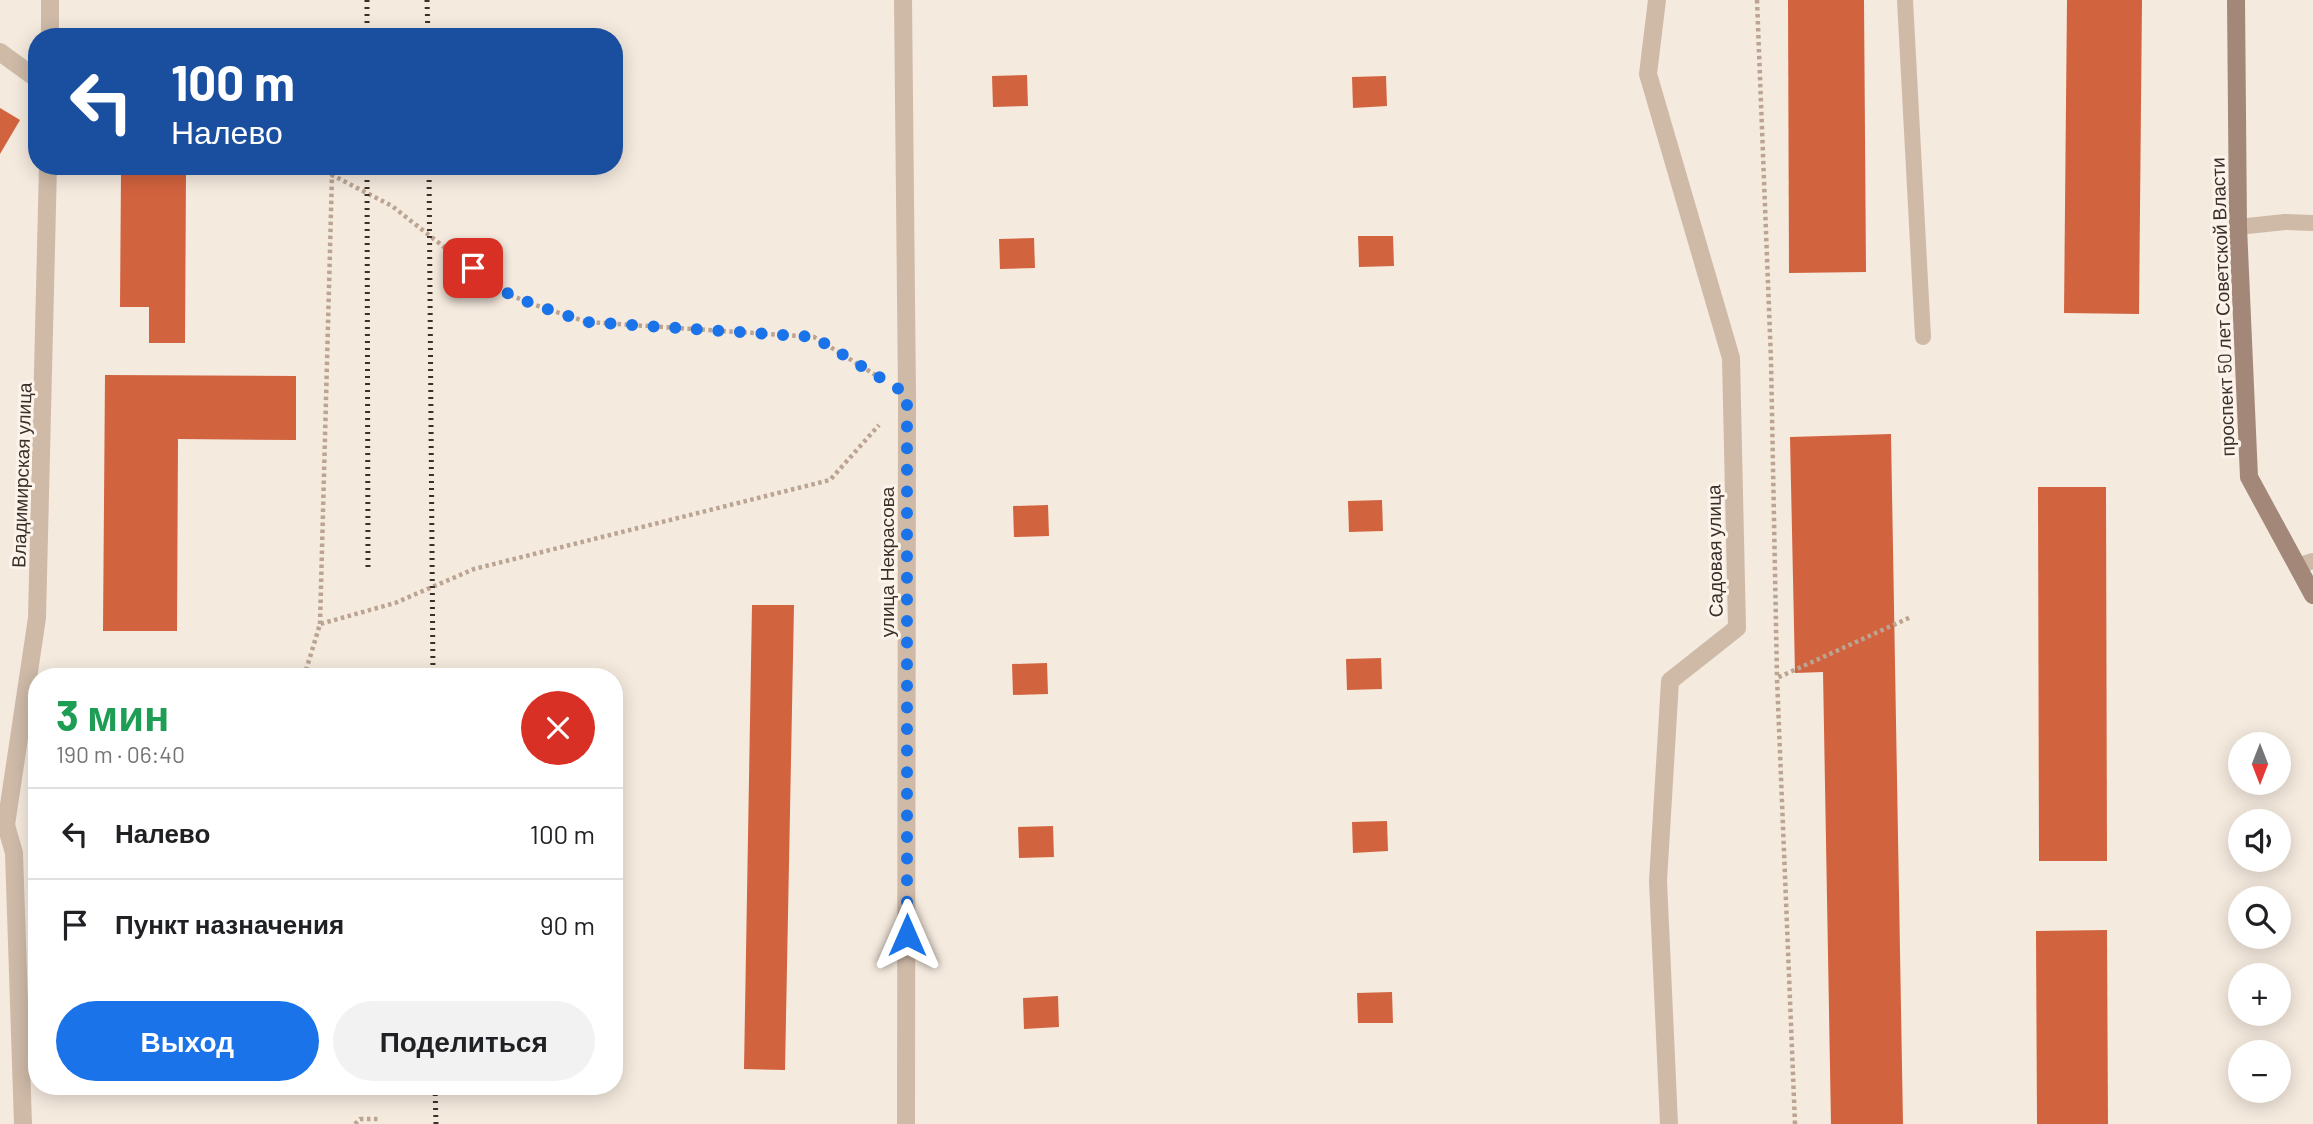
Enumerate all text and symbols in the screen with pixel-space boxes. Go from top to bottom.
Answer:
text: 100 m [171,52,295,111]
icon: left [56,56,147,147]
text: Налево [171,112,283,150]
street label: проспект 50 лет Советской Власти [2205,157,2239,457]
pin [443,238,503,298]
icon: arrive [454,249,492,287]
street label: Владимирская улица [6,382,36,568]
street label: Садовая улица [1701,484,1727,618]
street label: улица Некрасова [875,486,898,637]
text: 3 мин [56,689,169,739]
button: close [521,691,595,765]
north arrow [2228,732,2291,794]
map controls [2228,732,2291,1103]
text: 190 m · 06:40 [56,740,185,768]
button: sound [2228,809,2291,872]
icon: left [56,815,94,853]
text: Налево [115,817,210,848]
text: 100 m [530,818,595,849]
button: search [2228,886,2291,949]
position arrow [870,898,944,972]
icon: arrive [56,906,94,944]
text: Пункт назначения [115,908,344,939]
text: 90 m [540,909,595,940]
button: + [2228,963,2291,1026]
button: Выход [56,1001,319,1081]
button: Поделиться [333,1001,595,1081]
button: − [2228,1040,2291,1103]

